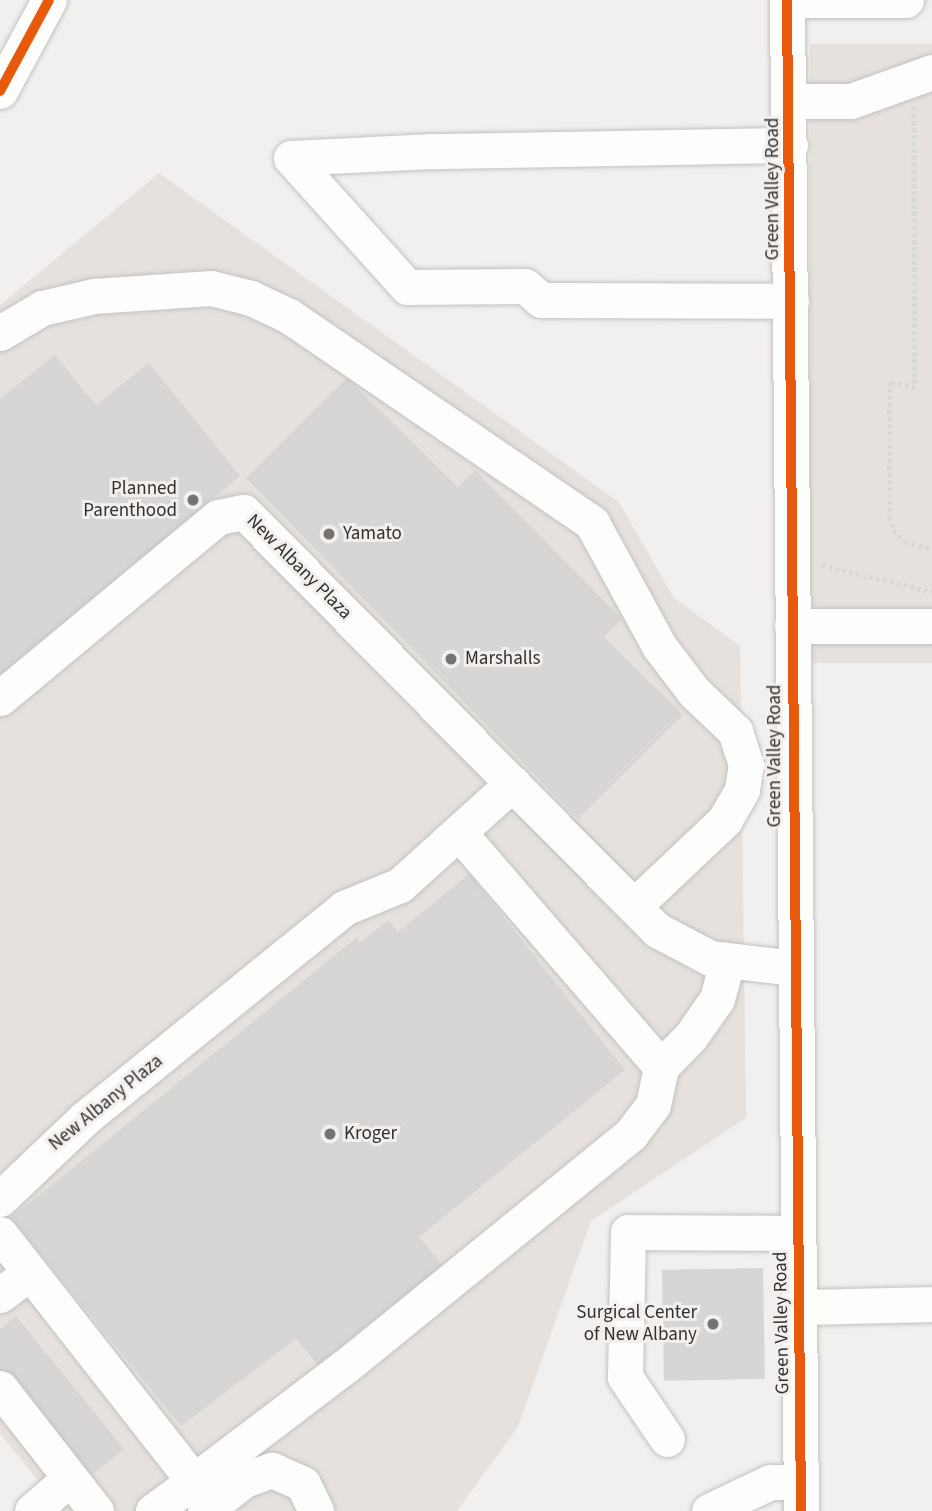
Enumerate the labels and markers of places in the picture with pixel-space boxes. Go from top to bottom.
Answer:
place label: Planned Parenthood [83,478,177,522]
marker: Planned Parenthood [183,490,203,510]
place label: Yamato [343,523,402,545]
marker: Yamato [321,526,337,542]
place label: Marshalls [465,648,540,670]
marker: Marshalls [443,651,459,667]
place label: Kroger [344,1123,397,1145]
marker: Kroger [322,1126,338,1142]
place label: Surgical Center of New Albany [576,1302,697,1346]
marker: Surgical Center of New Albany [703,1314,723,1334]

